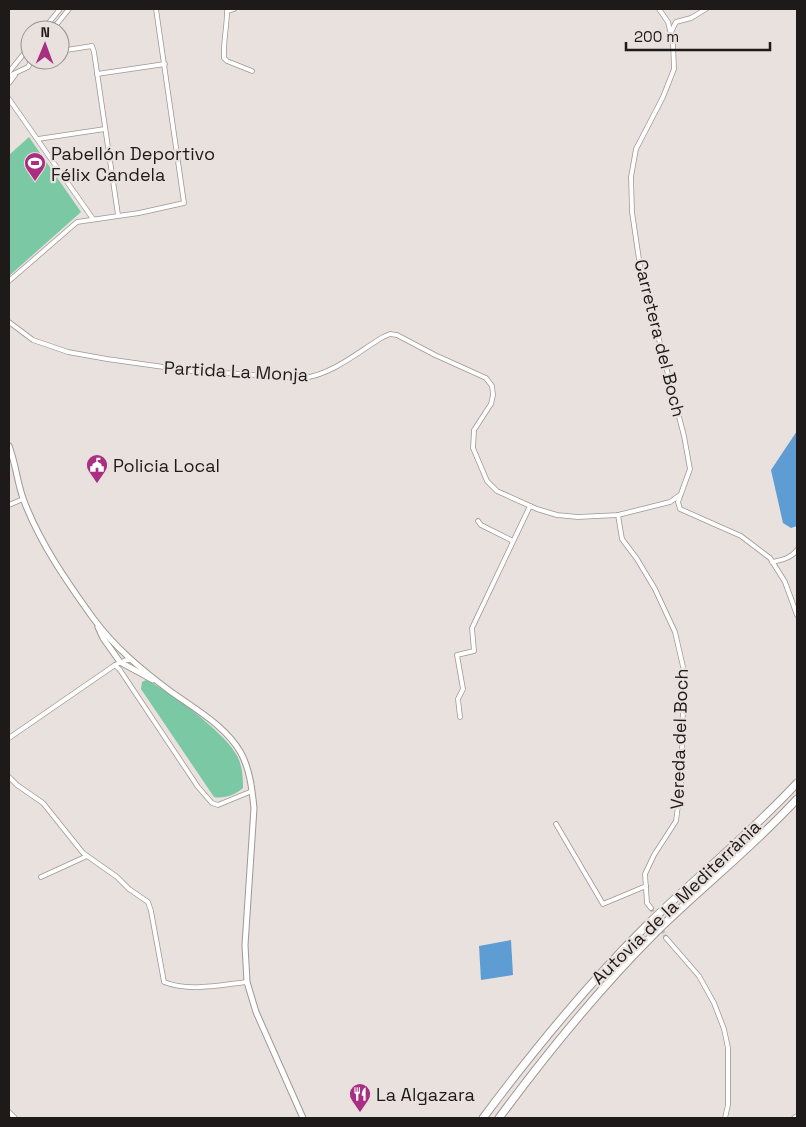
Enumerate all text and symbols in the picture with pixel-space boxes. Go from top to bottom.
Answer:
north arrow [20,20,70,70]
scale bar [626,20,770,52]
text: N [40,23,50,41]
text: 200 m [634,27,679,46]
place label: Pabellón Deportivo Félix Candela [51,142,215,186]
sports icon: Pabellón Deportivo Félix Candela [23,151,47,182]
street label: Carretera del Boch [629,257,691,419]
street label: Partida La Monja [163,356,309,386]
public building icon: Policia Local [85,453,109,484]
place label: Policia Local [113,454,220,477]
street label: Vereda del Boch [665,668,693,810]
street label: Autovia de la Mediterrània [586,815,766,989]
restaurant icon: La Algazara [348,1082,372,1113]
place label: La Algazara [376,1083,475,1106]

